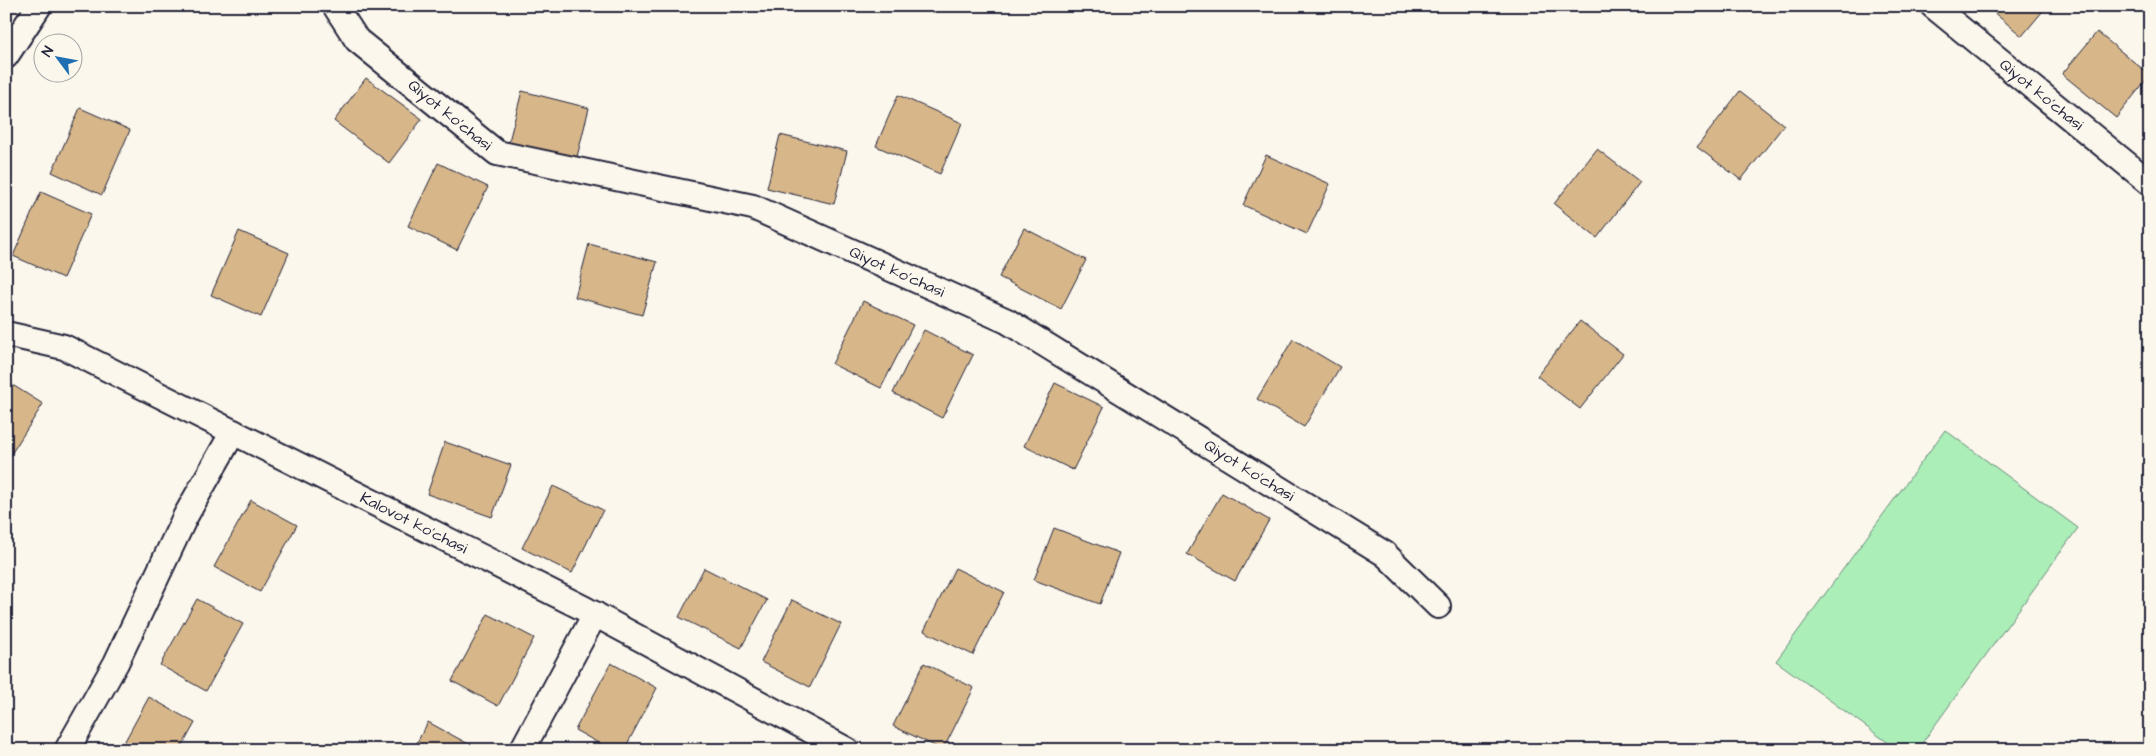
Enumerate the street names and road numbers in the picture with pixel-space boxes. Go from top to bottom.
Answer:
street label: Qiyot ko'chasi [1995,54,2089,136]
street label: Qiyot ko'chasi [403,74,497,156]
street label: Qiyot ko'chasi [846,241,949,303]
street label: Qiyot ko'chasi [1200,434,1299,507]
street label: Kalovot ko'chasi [356,487,472,559]

